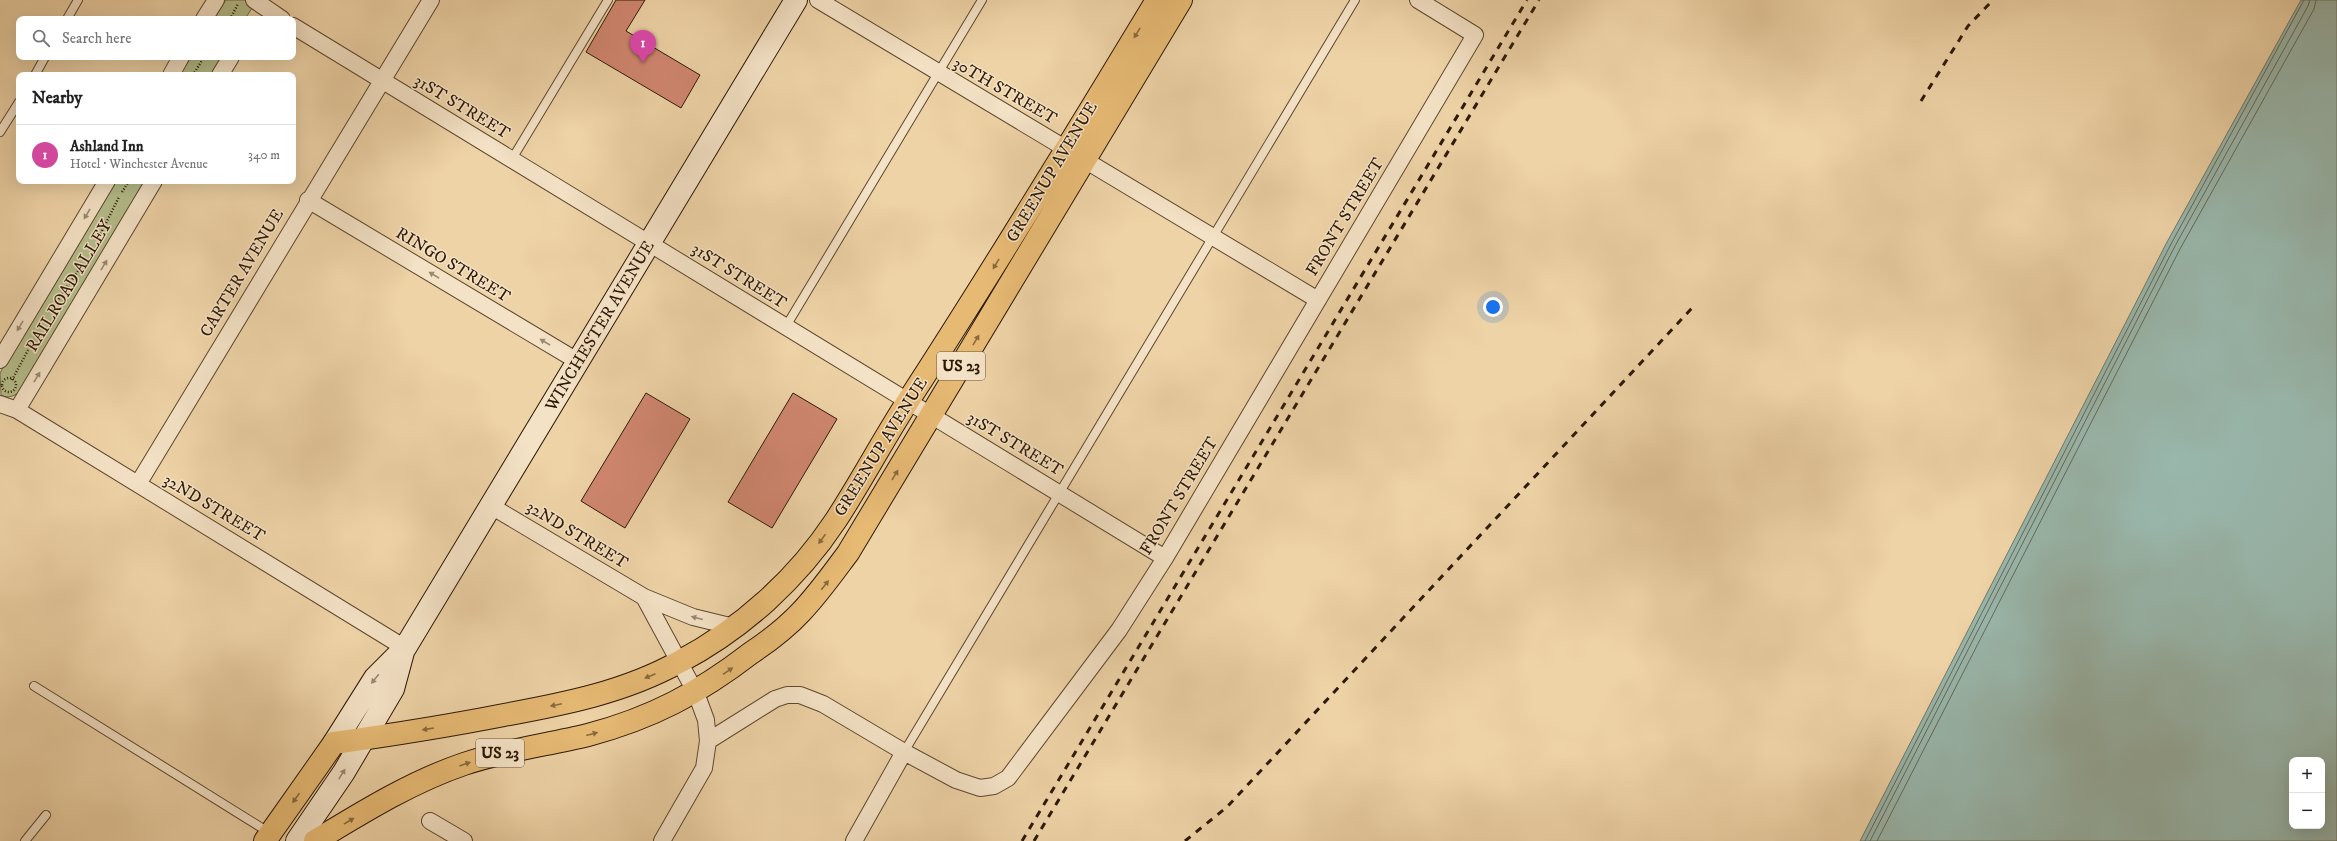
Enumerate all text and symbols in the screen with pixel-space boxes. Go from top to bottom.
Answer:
search box [16,16,296,60]
icon: search [30,27,52,49]
one-way arrow [1133,27,1140,39]
text: Search here [62,29,131,48]
pin: 1 [630,30,656,63]
street label: 30TH STREET [949,52,1061,130]
street label: 31ST STREET [410,70,514,144]
text: Nearby [32,87,82,109]
street label: GREENUP AVENUE [1001,98,1103,246]
text: Ashland Inn [70,137,144,156]
text: 1 [43,147,47,163]
text: 340 m [248,147,280,163]
street label: FRONT STREET [1301,154,1389,280]
text: Hotel · Winchester Avenue [70,156,208,172]
street label: CARTER AVENUE [195,205,289,341]
one-way arrow [83,209,91,219]
street label: RAILROAD ALLEY [21,216,117,356]
street label: RINGO STREET [392,222,514,308]
street label: WINCHESTER AVENUE [540,237,660,416]
street label: 31ST STREET [687,238,791,314]
one-way arrow [993,258,1000,270]
one-way arrow [100,259,107,271]
one-way arrow [429,271,439,279]
your location [1483,297,1503,317]
one-way arrow [17,320,24,332]
one-way arrow [973,334,980,346]
one-way arrow [539,338,551,345]
road number: US 23 [937,352,985,380]
one-way arrow [33,371,40,383]
street label: GREENUP AVENUE [829,373,933,521]
street label: 31ST STREET [963,407,1067,481]
street label: FRONT STREET [1135,433,1223,559]
street label: 32ND STREET [159,469,269,547]
one-way arrow [892,469,899,481]
street label: 32ND STREET [522,496,632,574]
one-way arrow [818,534,826,545]
one-way arrow [820,579,829,590]
one-way arrow [690,615,702,621]
one-way arrow [723,667,733,675]
one-way arrow [645,673,656,679]
one-way arrow [371,674,380,684]
one-way arrow [549,703,562,709]
one-way arrow [422,726,434,732]
one-way arrow [585,730,598,736]
road number: US 23 [476,739,524,767]
map controls [2289,757,2325,829]
button: + [2289,757,2325,793]
one-way arrow [460,760,472,766]
one-way arrow [339,768,346,780]
one-way arrow [292,793,300,804]
button: − [2289,793,2325,829]
one-way arrow [344,817,354,825]

